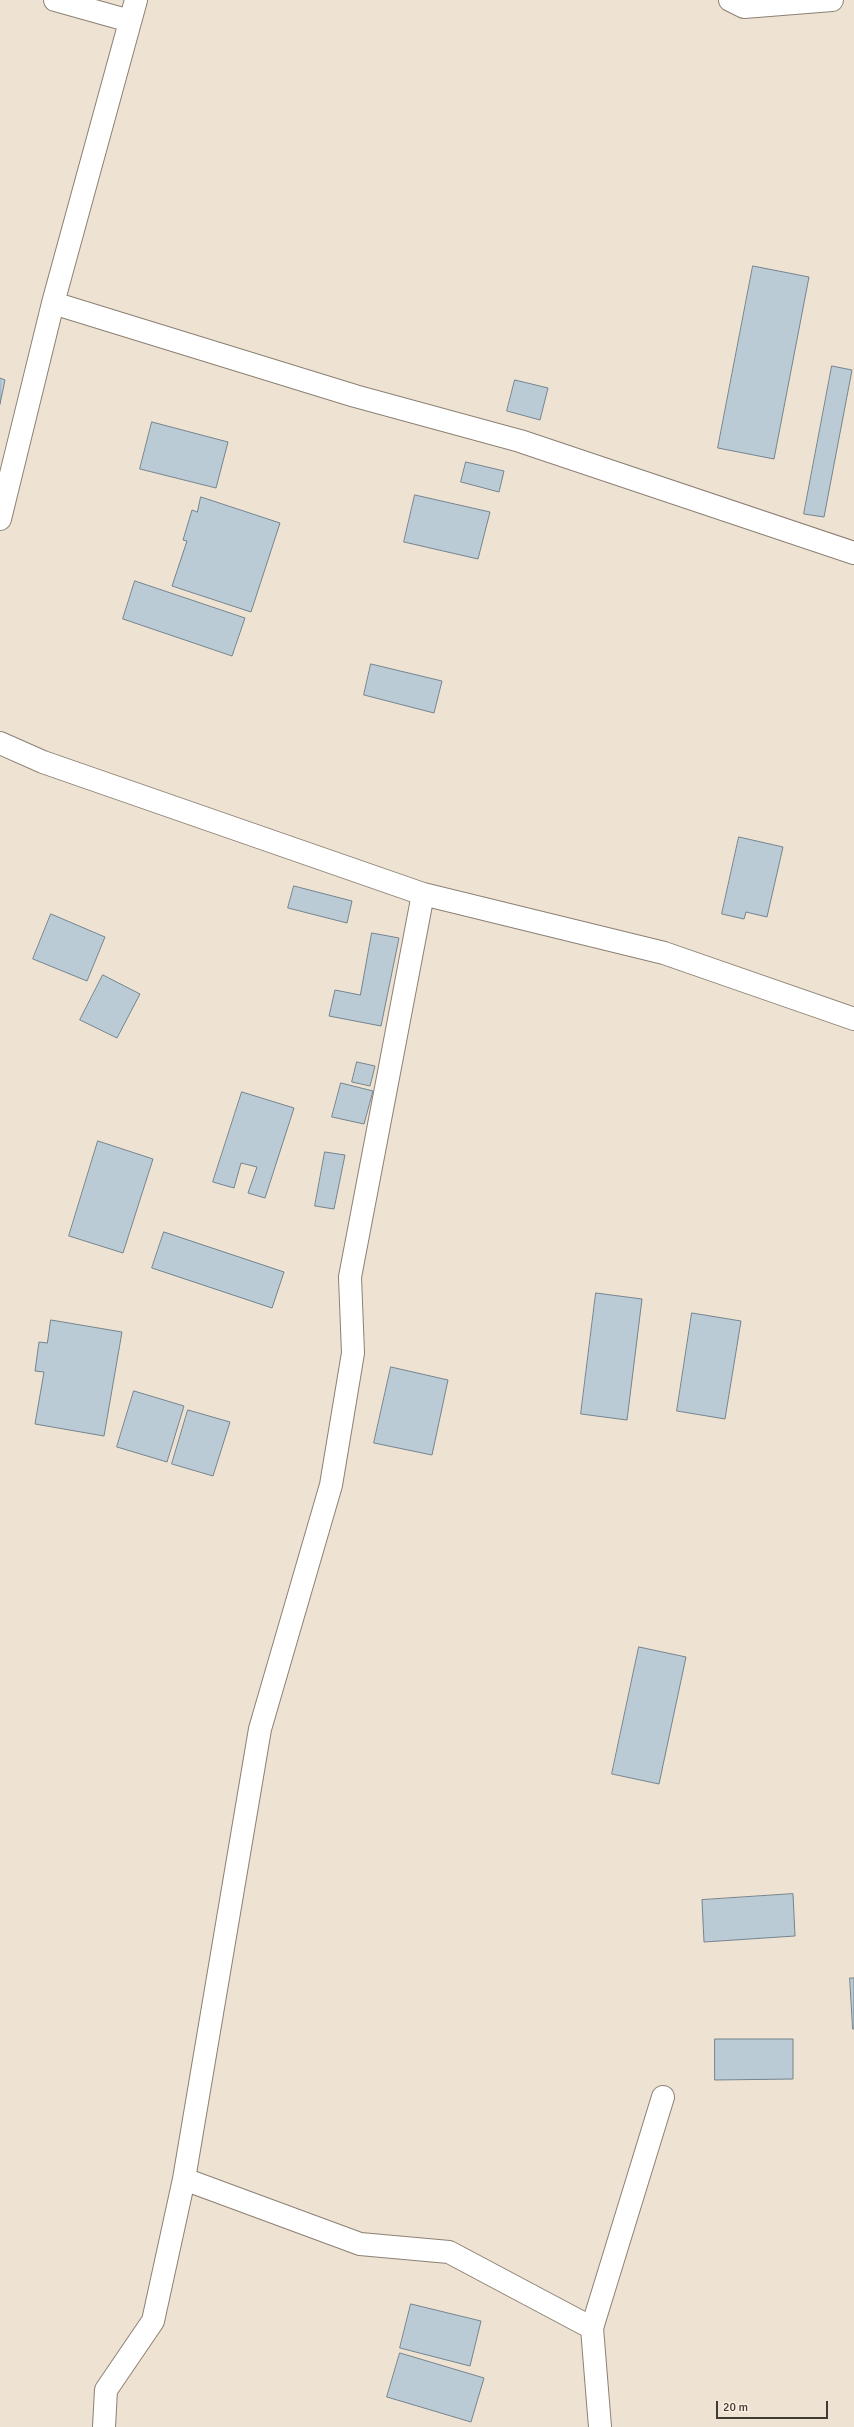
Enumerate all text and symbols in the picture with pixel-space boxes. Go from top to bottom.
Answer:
scale bar [718,2393,830,2419]
text: 20 m [723,2400,748,2415]

